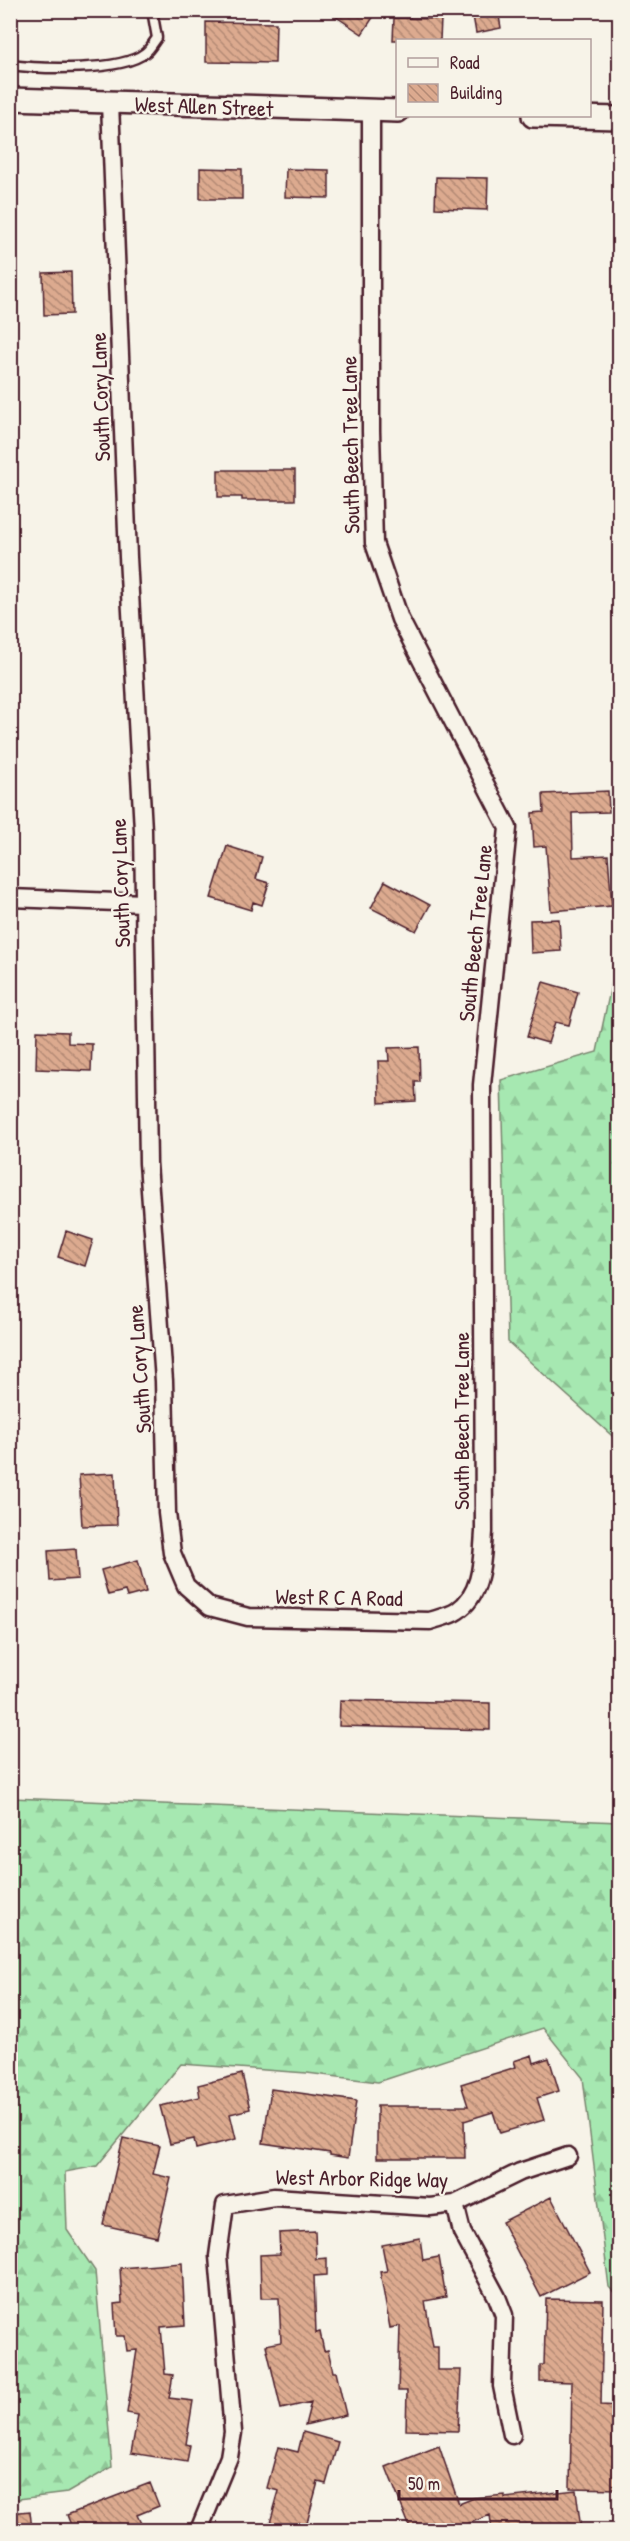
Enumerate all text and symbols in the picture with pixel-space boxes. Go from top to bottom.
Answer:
legend [396,39,591,117]
text: Road [450,50,480,75]
text: Building [450,80,502,105]
street label: West Allen Street [134,89,274,123]
street label: South Cory Lane [83,332,117,462]
street label: South Beech Tree Lane [333,356,367,534]
street label: South Cory Lane [103,818,137,948]
street label: South Beech Tree Lane [451,843,499,1023]
street label: South Cory Lane [120,1303,158,1434]
street label: South Beech Tree Lane [446,1332,476,1510]
street label: West R C A Road [275,1581,403,1613]
street label: West Arbor Ridge Way [275,2161,449,2195]
scale bar [399,2463,556,2501]
text: 50 m [408,2471,440,2496]

